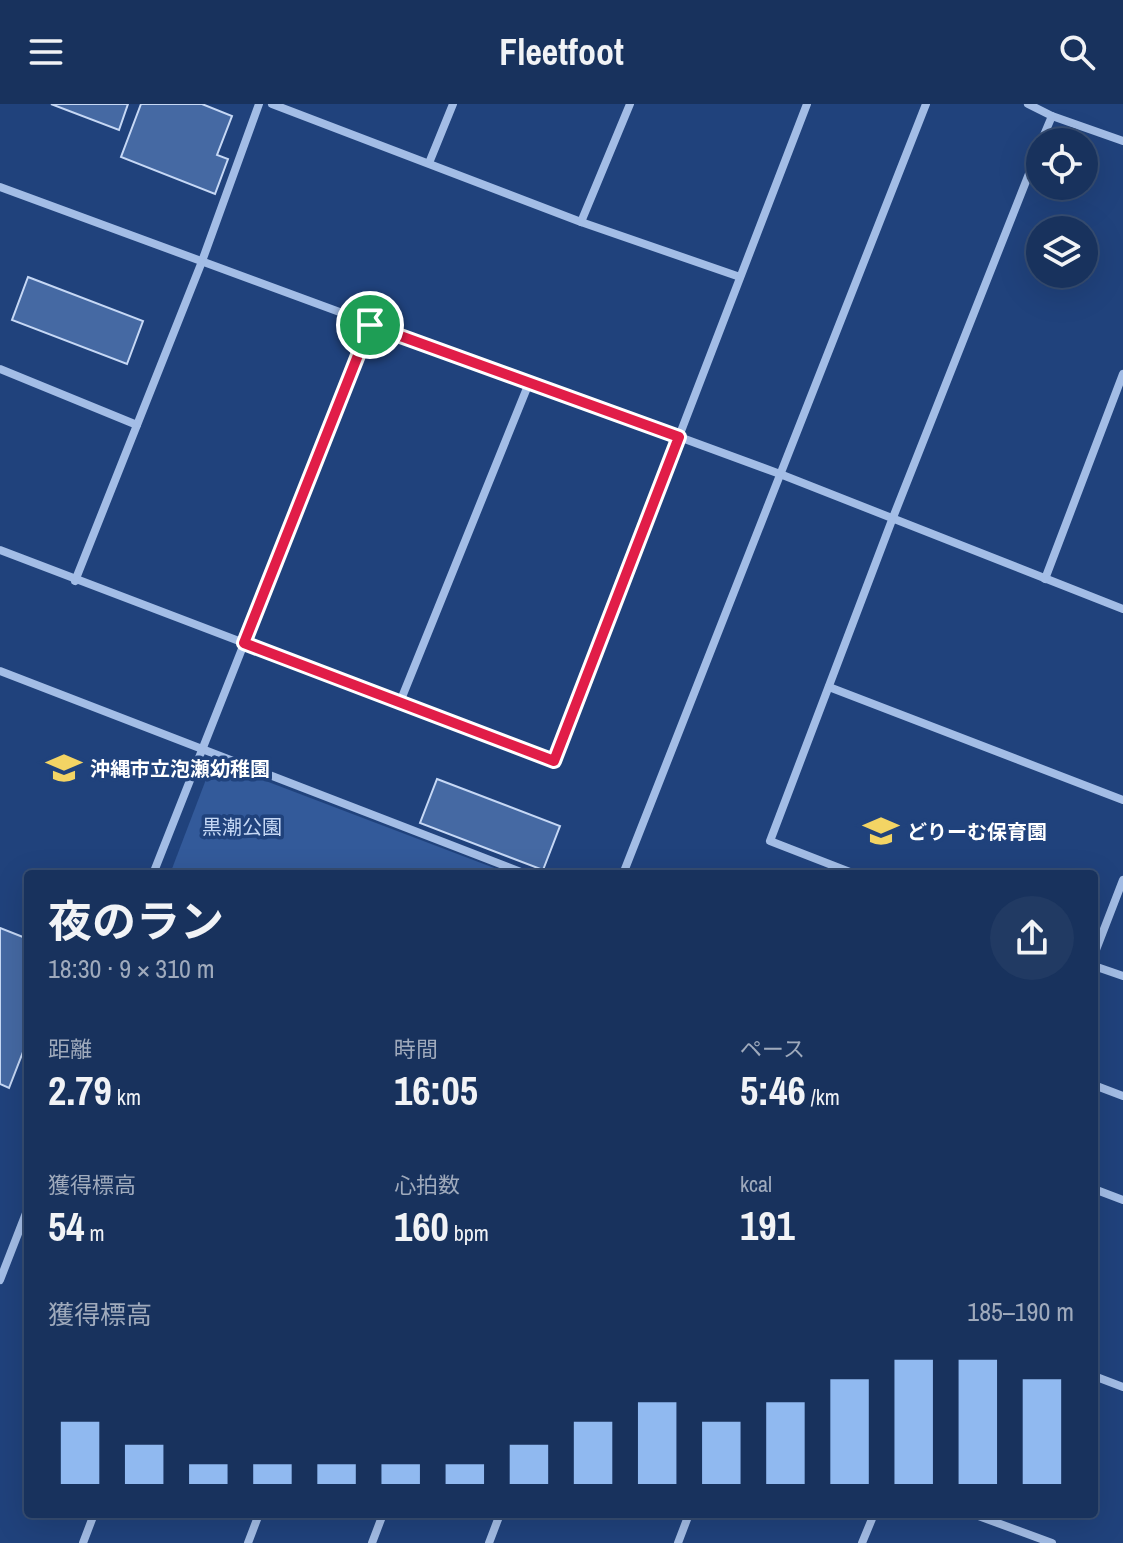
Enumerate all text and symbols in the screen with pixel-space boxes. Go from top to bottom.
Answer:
text: Fleetfoot [499,28,624,76]
icon: menu [24,30,68,74]
icon: search [1055,30,1099,74]
map controls [1026,128,1098,288]
button: locate [1026,128,1098,200]
button: layers [1026,216,1098,288]
pin [336,291,404,359]
icon: arrive [348,303,392,347]
school or university icon: 沖縄市立泡瀬幼稚園 [45,749,83,787]
place label: 沖縄市立泡瀬幼稚園 [90,755,270,782]
school or university icon: どりーむ保育園 [862,812,900,850]
park label: 黒潮公園 [202,813,282,840]
place label: どりーむ保育園 [907,818,1047,845]
text: 夜のラン [48,891,224,951]
button: share [990,896,1074,980]
text: 18:30 · 9 × 310 m [48,951,215,986]
text: 距離 [48,1034,92,1064]
text: 時間 [394,1034,438,1064]
text: ペース [740,1034,805,1064]
text: 2.79 [48,1064,112,1117]
text: 16:05 [394,1064,478,1117]
text: 5:46 [740,1064,806,1117]
text: km [112,1082,141,1112]
text: /km [806,1082,840,1112]
text: kcal [740,1169,772,1199]
text: 獲得標高 [48,1170,136,1200]
text: 心拍数 [394,1170,460,1200]
text: 191 [740,1199,795,1252]
text: 54 [48,1200,84,1253]
text: 160 [394,1200,449,1253]
text: m [84,1218,105,1248]
text: bpm [449,1218,489,1248]
text: 185–190 m [967,1294,1074,1329]
text: 獲得標高 [48,1297,152,1332]

